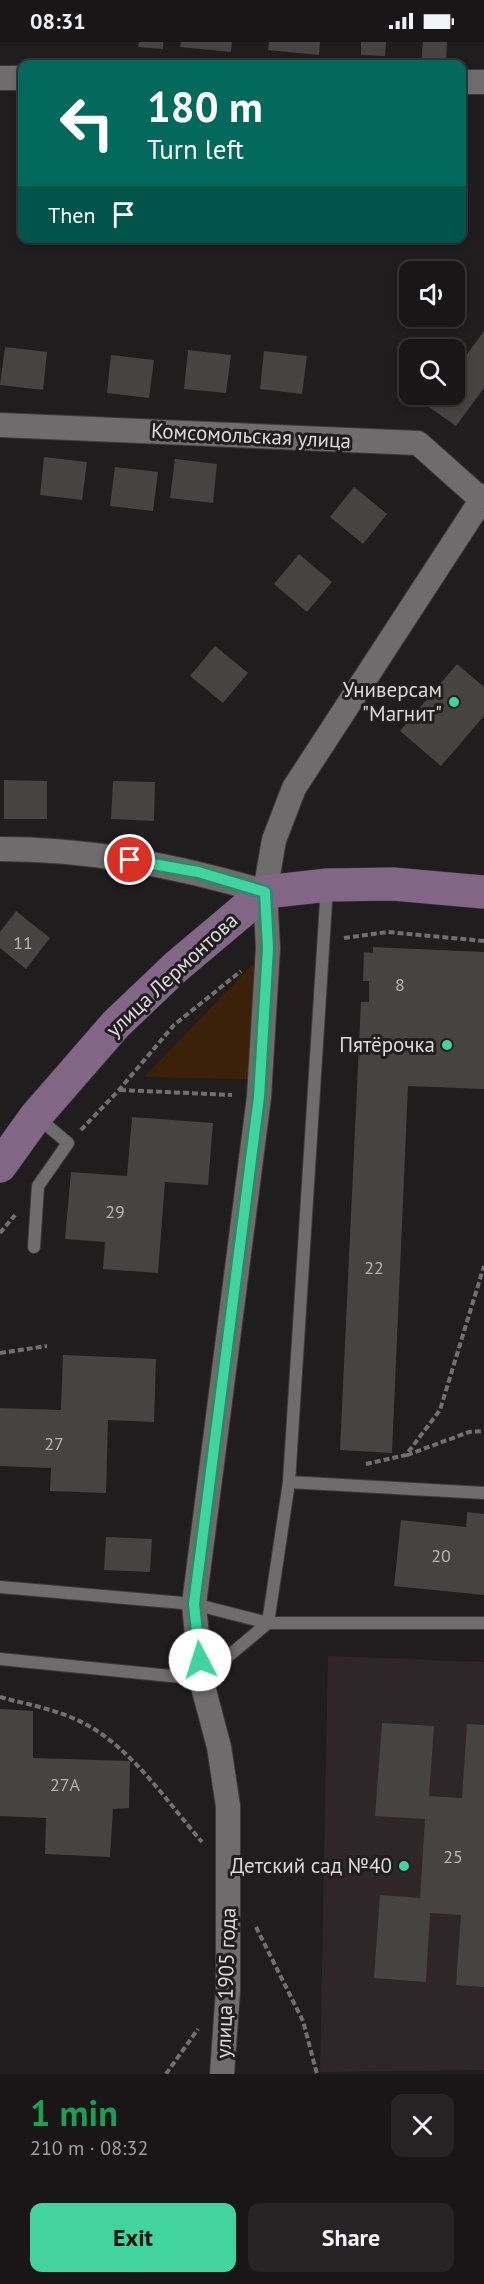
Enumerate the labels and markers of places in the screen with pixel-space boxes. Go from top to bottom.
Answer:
place label: Универсам "Магнит" [343,676,442,727]
marker: Универсам "Магнит" [447,695,461,709]
pin [104,834,155,885]
place label: Пятёрочка [339,1031,435,1058]
marker: Пятёрочка [440,1038,454,1052]
place label: Детский сад №40 [230,1852,392,1879]
marker: Детский сад №40 [397,1859,411,1873]

